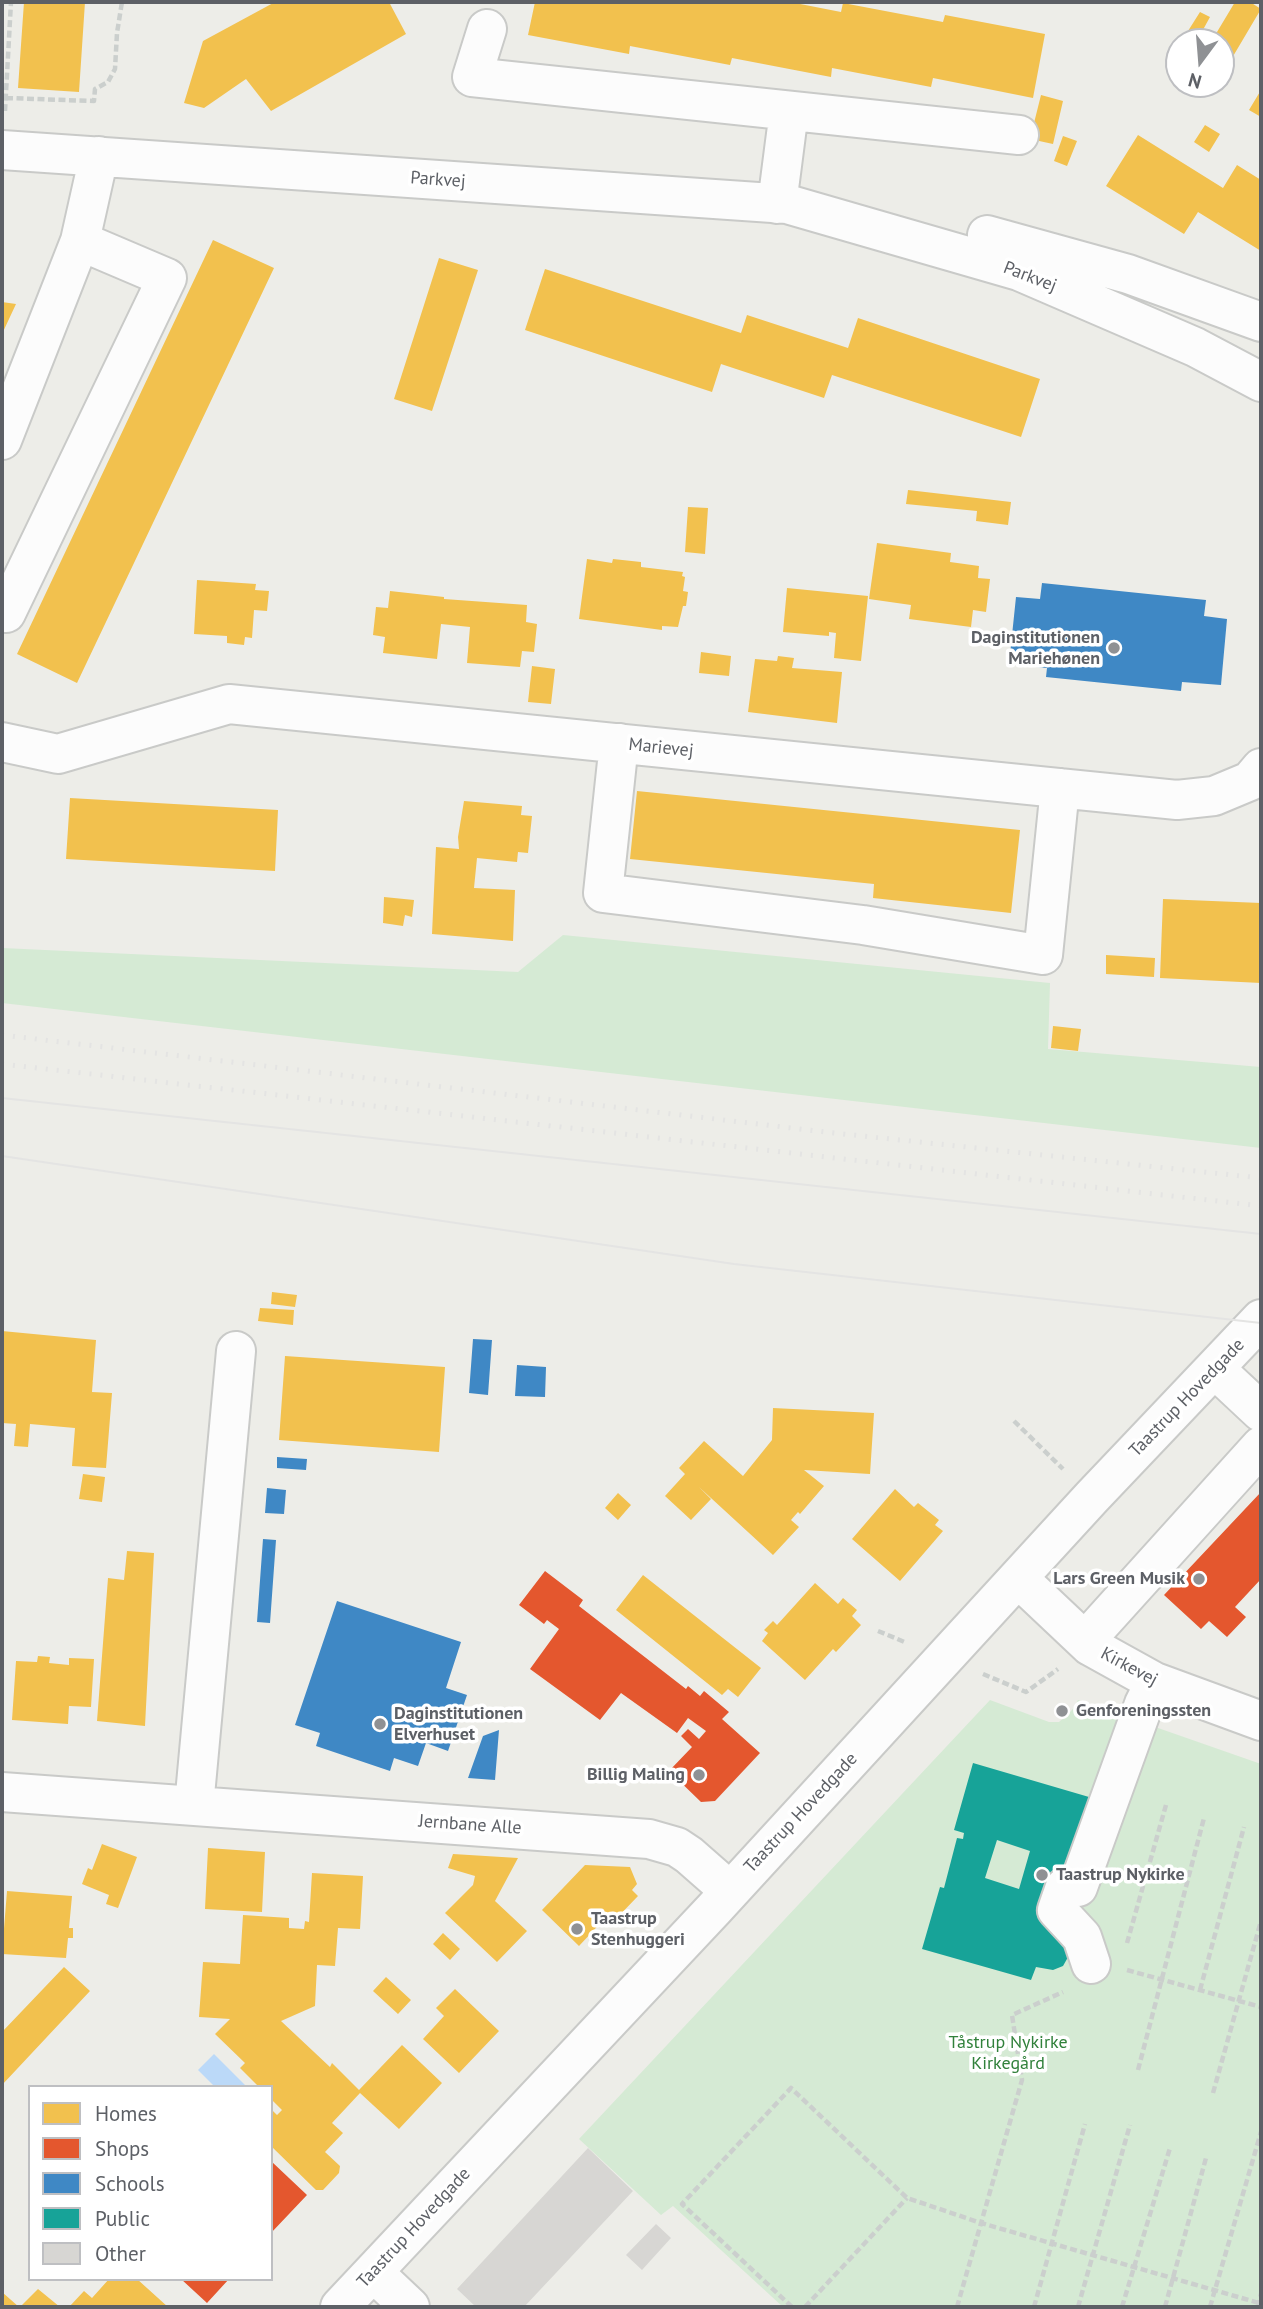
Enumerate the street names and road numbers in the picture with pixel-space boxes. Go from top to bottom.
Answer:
street label: Parkvej [410,167,466,193]
street label: Parkvej [1000,257,1060,297]
street label: Marievej [627,734,695,762]
street label: Taastrup Hovedgade [1125,1334,1249,1462]
street label: Kirkevej [1097,1643,1161,1691]
street label: Taastrup Hovedgade [740,1748,862,1878]
street label: Jernbane Alle [418,1811,522,1839]
street label: Taastrup Hovedgade [353,2163,475,2293]

